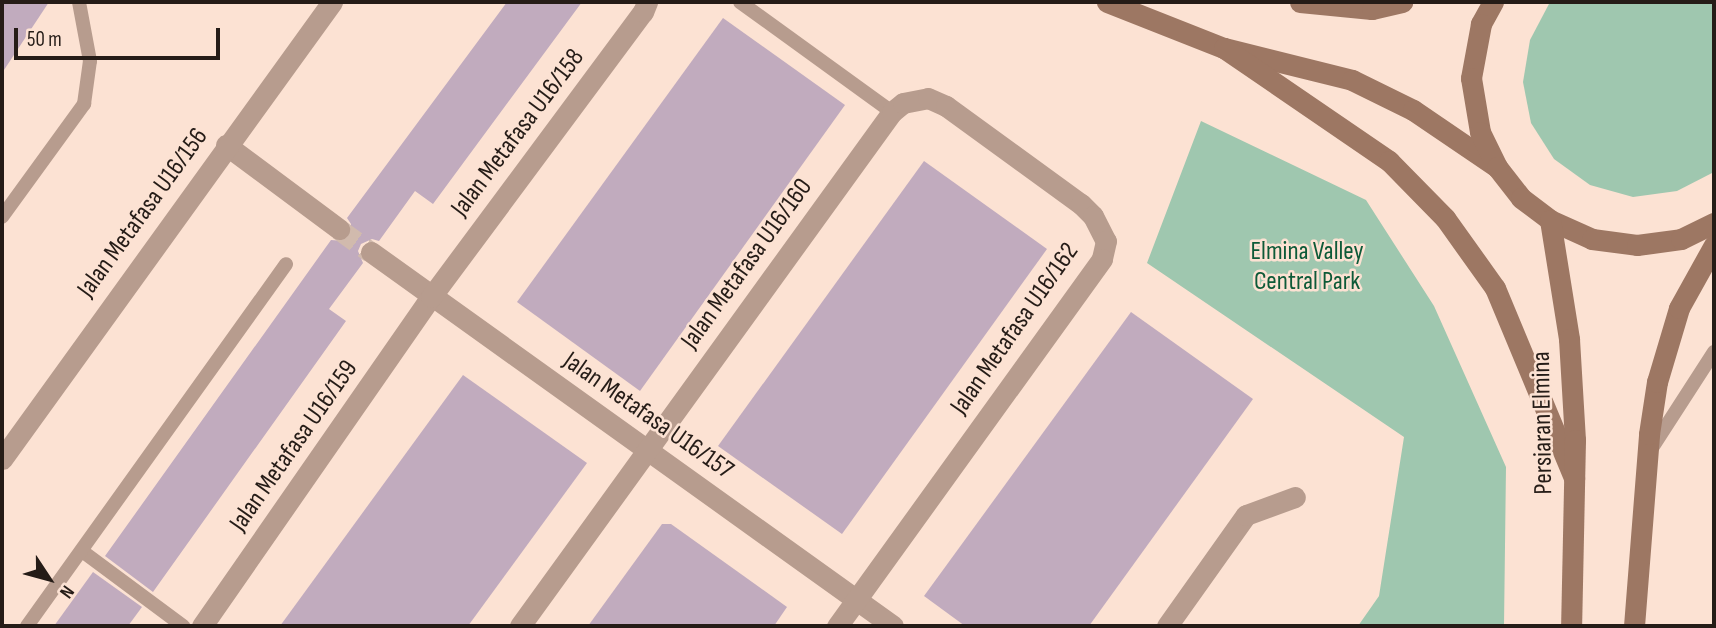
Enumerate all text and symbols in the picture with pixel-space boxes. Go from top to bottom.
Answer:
scale bar [18,14,224,58]
text: 50 m [27,27,62,52]
street label: Jalan Metafasa U16/158 [445,43,591,223]
street label: Jalan Metafasa U16/156 [71,122,215,304]
street label: Jalan Metafasa U16/160 [675,173,819,355]
park label: Elmina Valley Central Park [1250,236,1364,298]
street label: Jalan Metafasa U16/162 [944,237,1086,421]
street label: Jalan Metafasa U16/157 [557,346,739,486]
street label: Persiaran Elmina [1526,351,1560,495]
street label: Jalan Metafasa U16/159 [223,354,365,538]
north arrow [14,544,84,614]
text: N [54,581,79,603]

